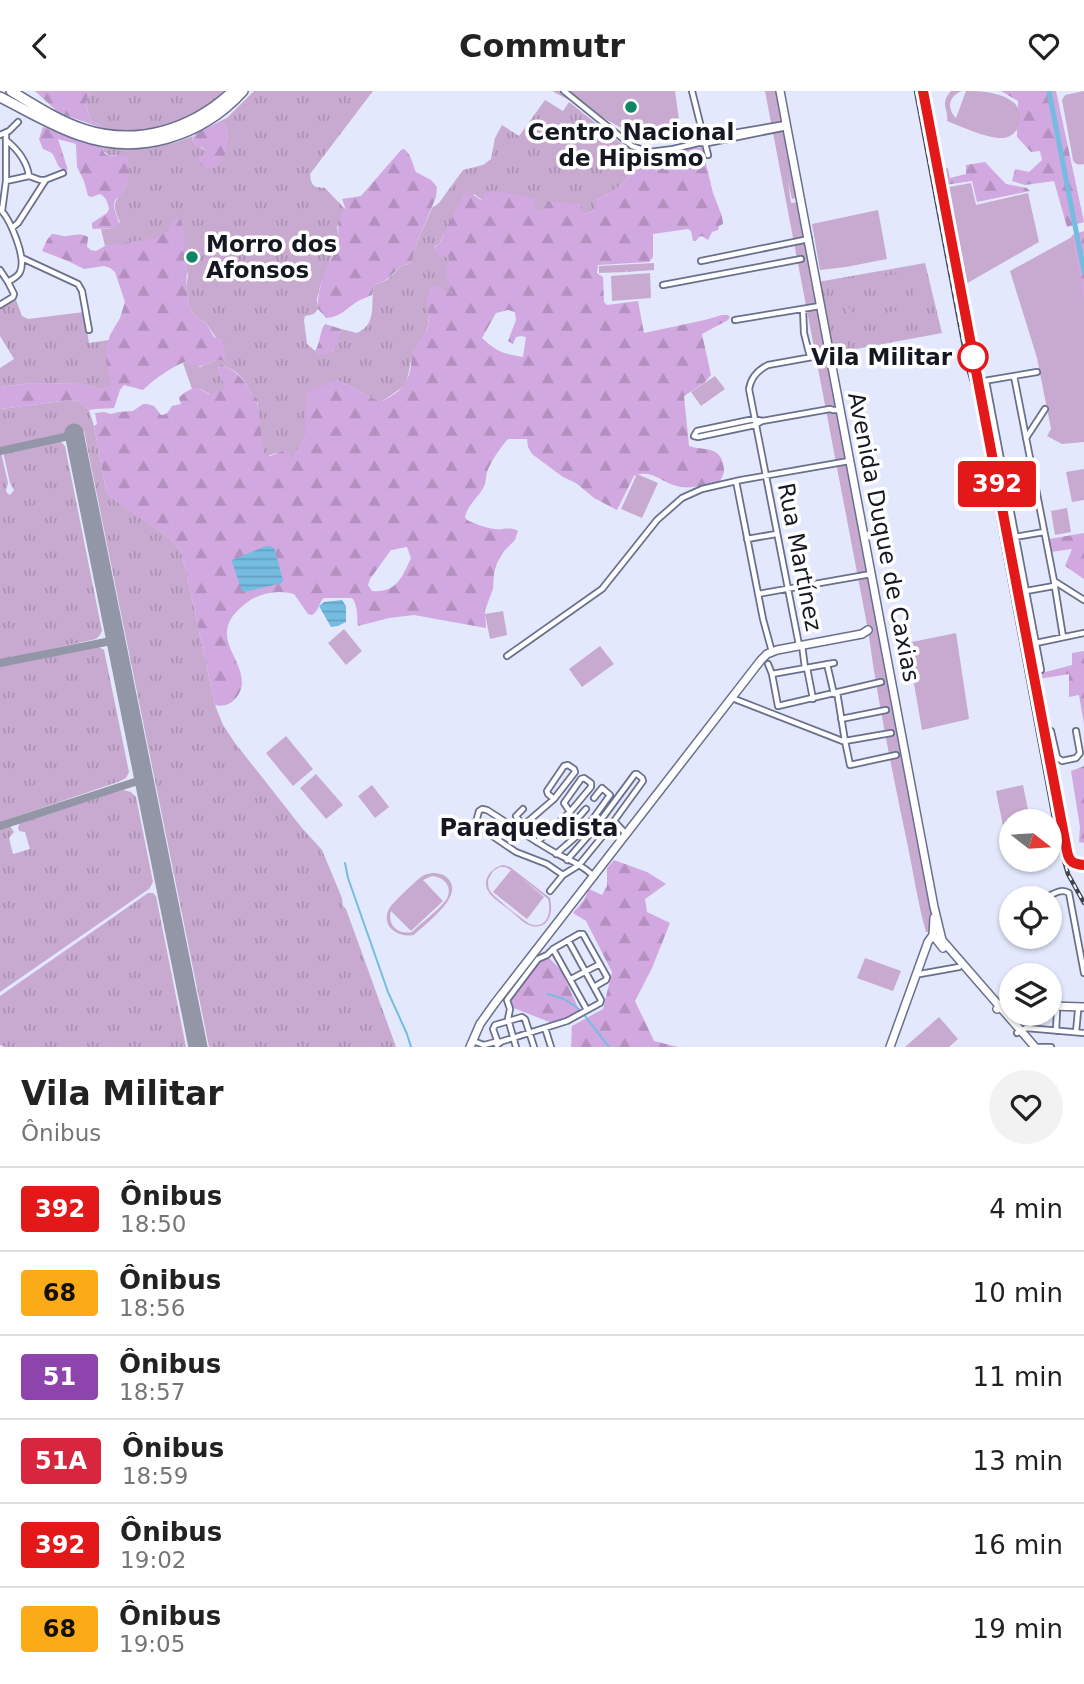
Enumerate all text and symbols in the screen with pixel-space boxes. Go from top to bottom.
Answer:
icon: back [21,27,59,65]
text: Commutr [459,27,625,65]
icon: heart [1025,27,1063,65]
marker: Centro Nacional de Hipismo [623,99,639,115]
place label: Centro Nacional de Hipismo [528,119,734,171]
place label: Morro dos Afonsos [206,231,337,283]
marker: Morro dos Afonsos [184,249,200,265]
marker: Vila Militar [958,342,988,372]
place label: Vila Militar [811,344,953,370]
street label: Avenida Duque de Caxias [843,390,925,684]
line badge: 392 [957,461,1037,507]
text: 392 [972,470,1022,498]
street label: Rua Martínez [773,481,827,633]
north arrow [999,809,1062,871]
map controls [999,809,1062,1026]
district label: Paraquedista [439,814,619,842]
button: locate [999,886,1062,949]
button: layers [999,963,1062,1026]
button: heart [989,1070,1063,1144]
text: Vila Militar [21,1074,223,1113]
text: Ônibus [21,1120,101,1146]
text: Ônibus [120,1181,222,1211]
text: 4 min [989,1194,1063,1224]
text: 392 [35,1195,85,1223]
text: 18:50 [120,1211,186,1237]
text: Ônibus [119,1265,221,1295]
text: 10 min [973,1278,1063,1308]
text: 68 [43,1279,76,1307]
text: 18:56 [119,1295,185,1321]
text: Ônibus [119,1349,221,1379]
text: 11 min [973,1362,1063,1392]
text: 51 [43,1363,76,1391]
text: 18:57 [119,1379,185,1405]
text: Ônibus [122,1433,224,1463]
text: 13 min [973,1446,1063,1476]
text: 51A [35,1447,87,1475]
text: 18:59 [122,1463,188,1489]
text: Ônibus [120,1517,222,1547]
text: 16 min [973,1530,1063,1560]
text: 392 [35,1531,85,1559]
text: 19:02 [120,1547,186,1573]
text: Ônibus [119,1601,221,1631]
text: 19 min [973,1614,1063,1644]
text: 68 [43,1615,76,1643]
text: 19:05 [119,1631,185,1657]

